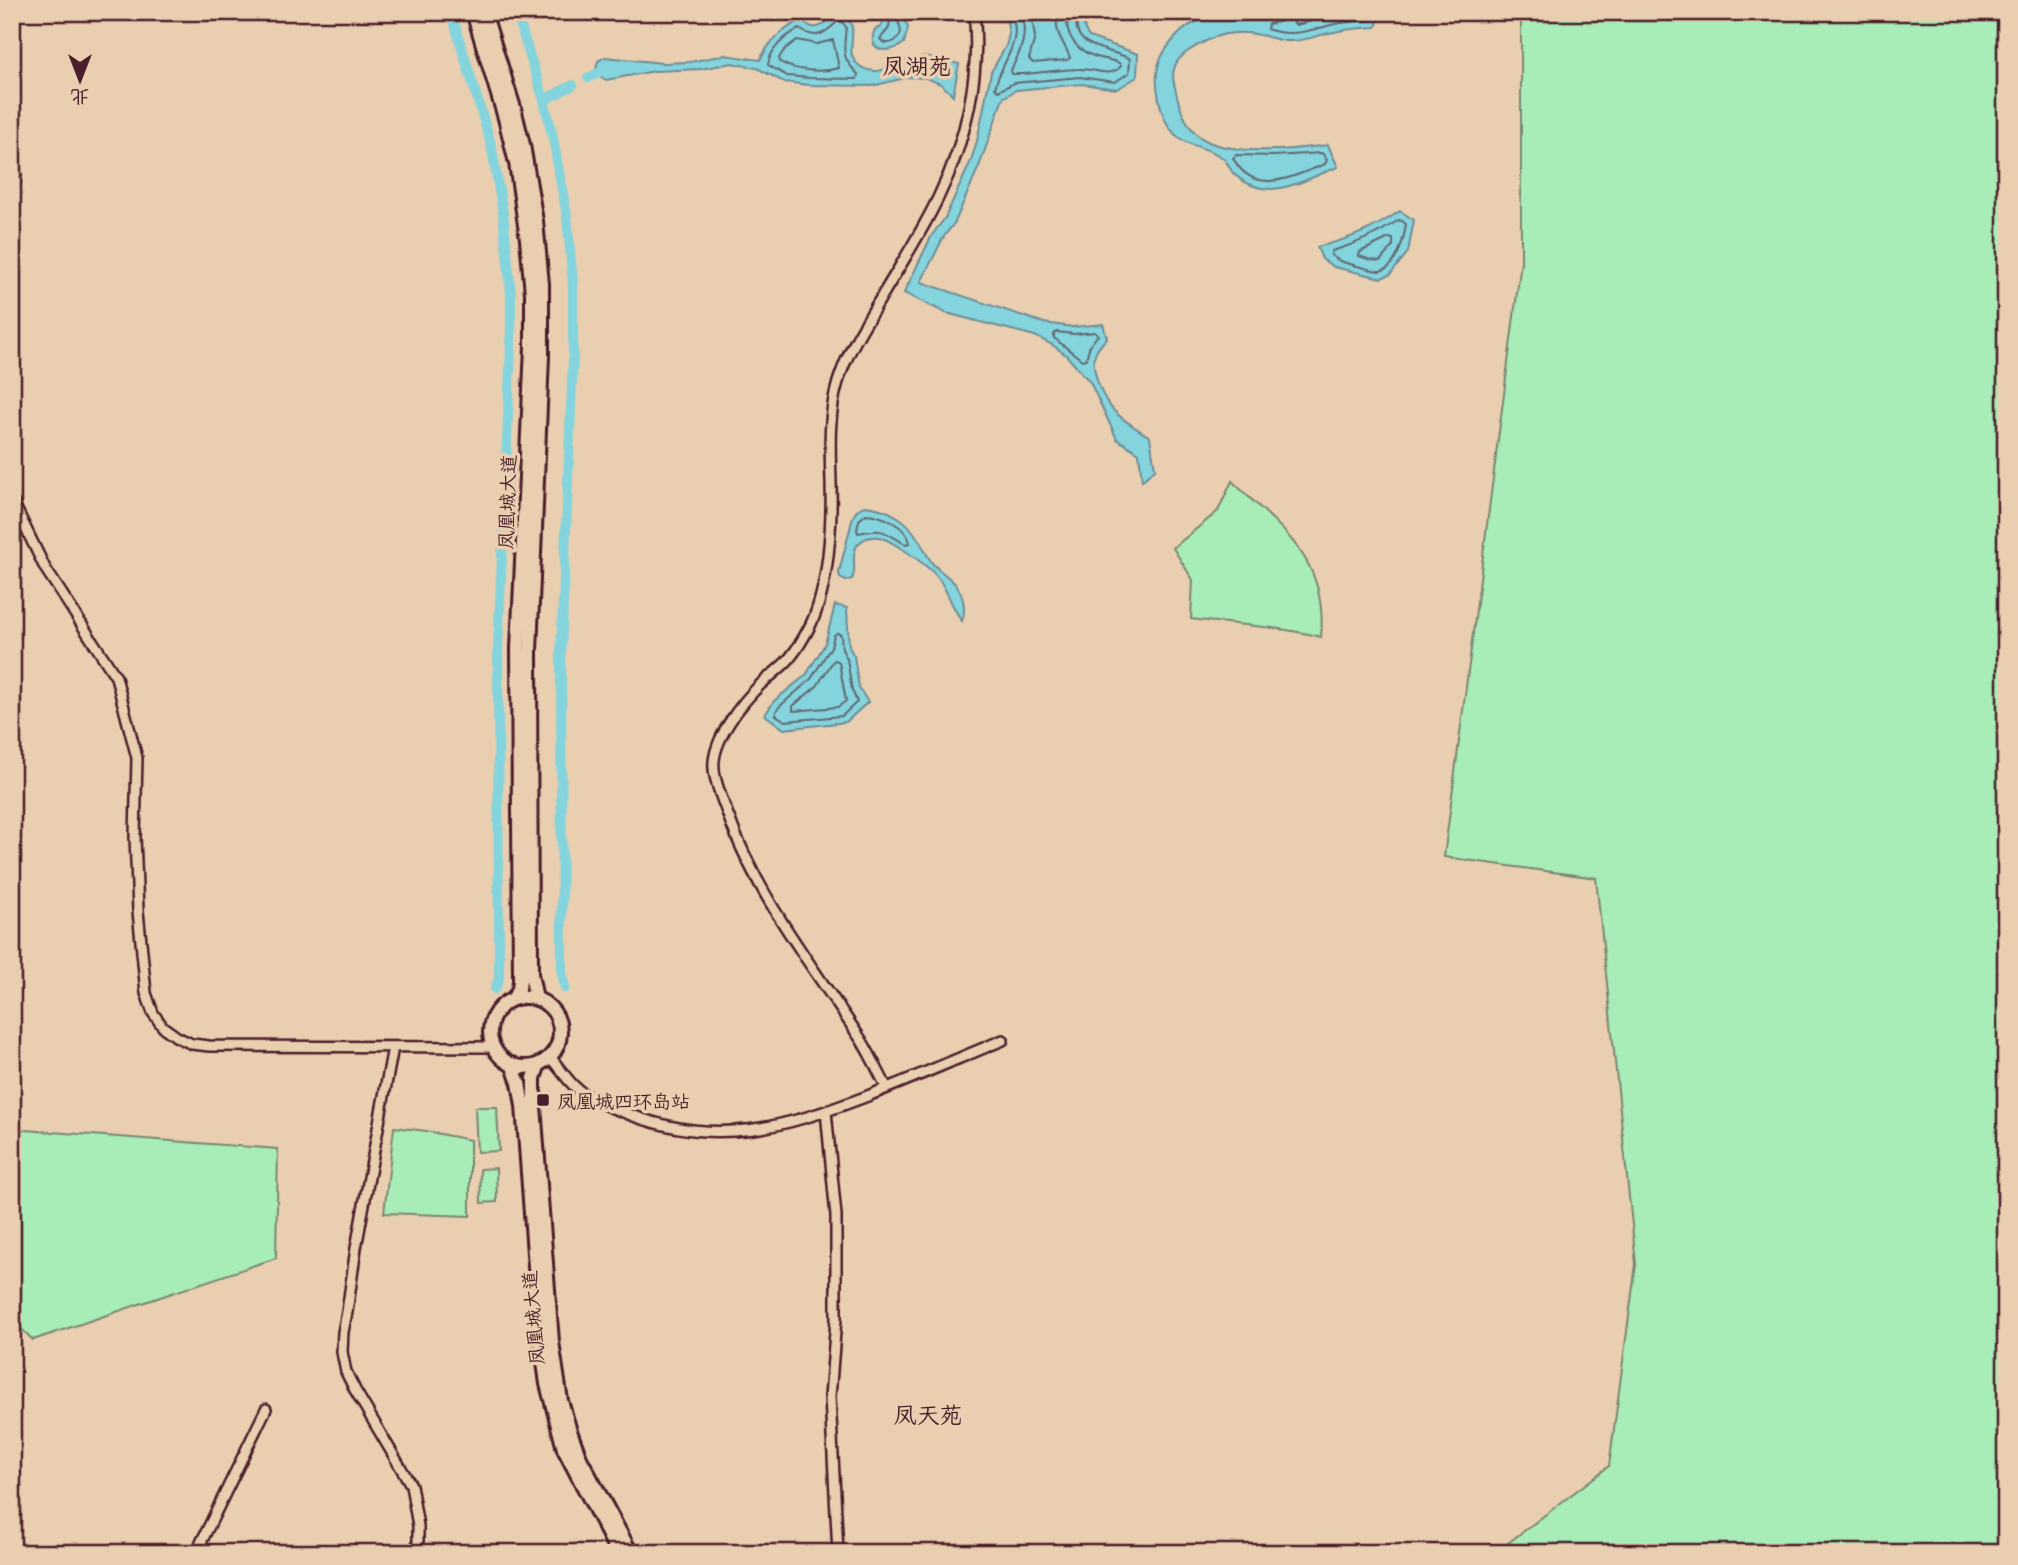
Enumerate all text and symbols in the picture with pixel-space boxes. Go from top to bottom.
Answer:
north arrow [46,46,116,116]
district label: 凤湖苑 [883,47,952,82]
text: 北 [70,84,90,112]
street label: 凤凰城大道 [490,454,522,550]
place label: 凤凰城四环岛站 [557,1086,690,1114]
marker: 凤凰城四环岛站 [535,1092,551,1108]
street label: 凤凰城大道 [514,1269,550,1367]
district label: 凤天苑 [894,1396,963,1431]

